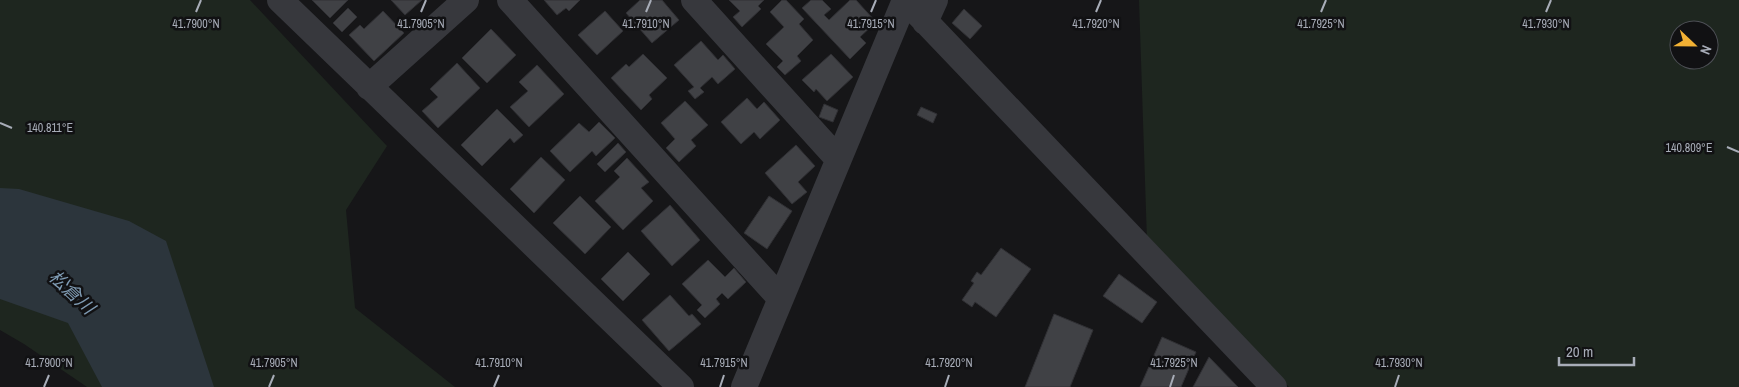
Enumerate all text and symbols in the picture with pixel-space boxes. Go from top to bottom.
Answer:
text: 41.7900°N [172,16,220,32]
text: 41.7905°N [397,16,445,32]
text: 41.7910°N [622,16,670,32]
text: 41.7915°N [847,16,895,32]
text: 41.7920°N [1072,16,1120,32]
text: 41.7925°N [1297,16,1345,32]
text: 41.7930°N [1522,16,1570,32]
north arrow [1669,20,1719,70]
text: N [1696,43,1716,57]
text: 140.811°E [27,120,73,136]
text: 140.809°E [1666,140,1712,156]
water label: 松倉川 [44,264,102,321]
scale bar [1559,334,1634,366]
text: 20 m [1566,341,1593,362]
text: 41.7900°N [25,355,73,371]
text: 41.7905°N [250,355,298,371]
text: 41.7910°N [475,355,523,371]
text: 41.7915°N [700,355,748,371]
text: 41.7920°N [925,355,973,371]
text: 41.7925°N [1150,355,1198,371]
text: 41.7930°N [1375,355,1423,371]

